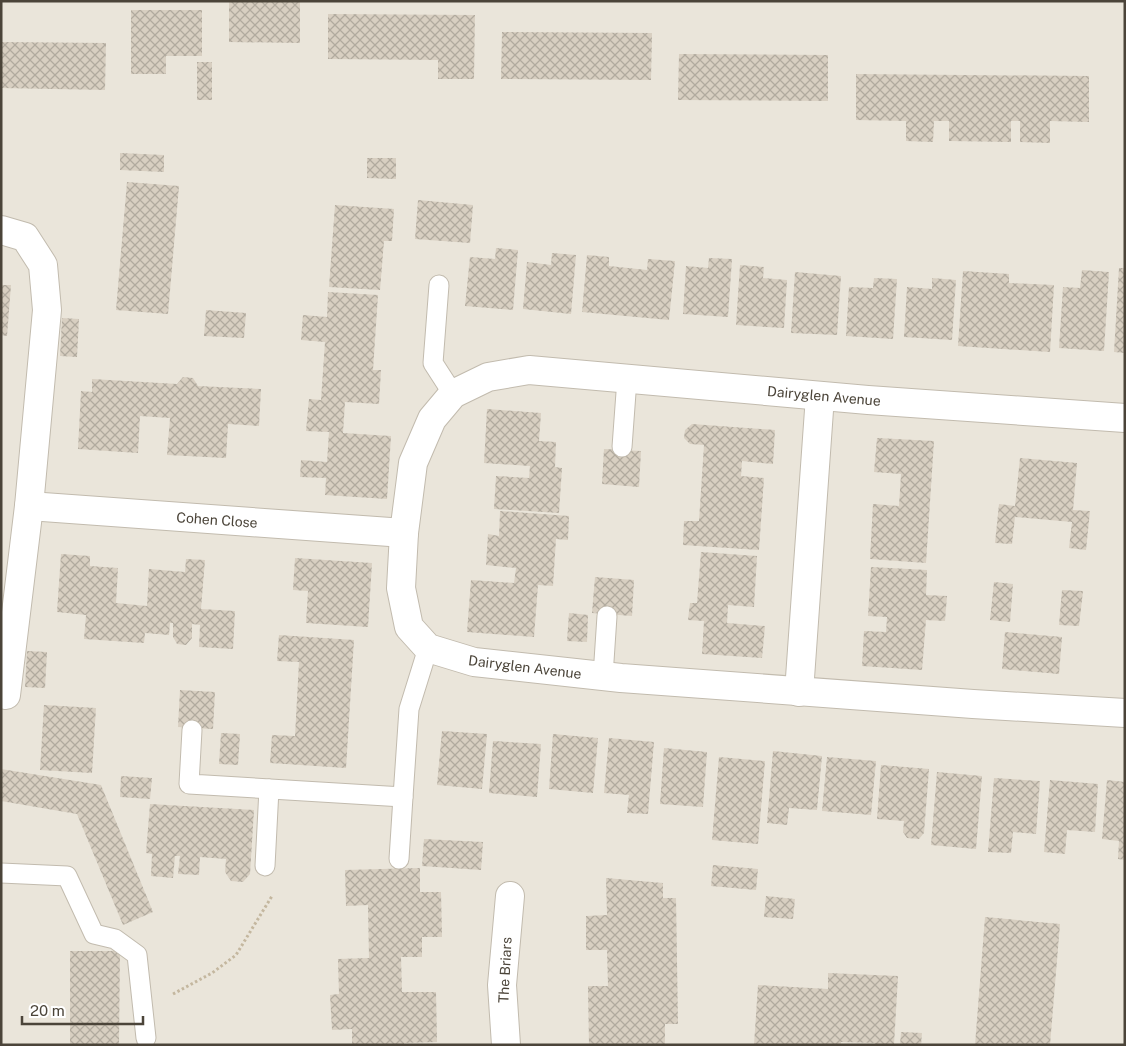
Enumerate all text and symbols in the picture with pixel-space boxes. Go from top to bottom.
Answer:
street label: Dairyglen Avenue [767,383,882,409]
street label: Cohen Close [176,509,258,531]
street label: Dairyglen Avenue [467,652,583,682]
street label: The Briars [495,937,515,1003]
scale bar [22,994,144,1026]
text: 20 m [30,1002,65,1019]

